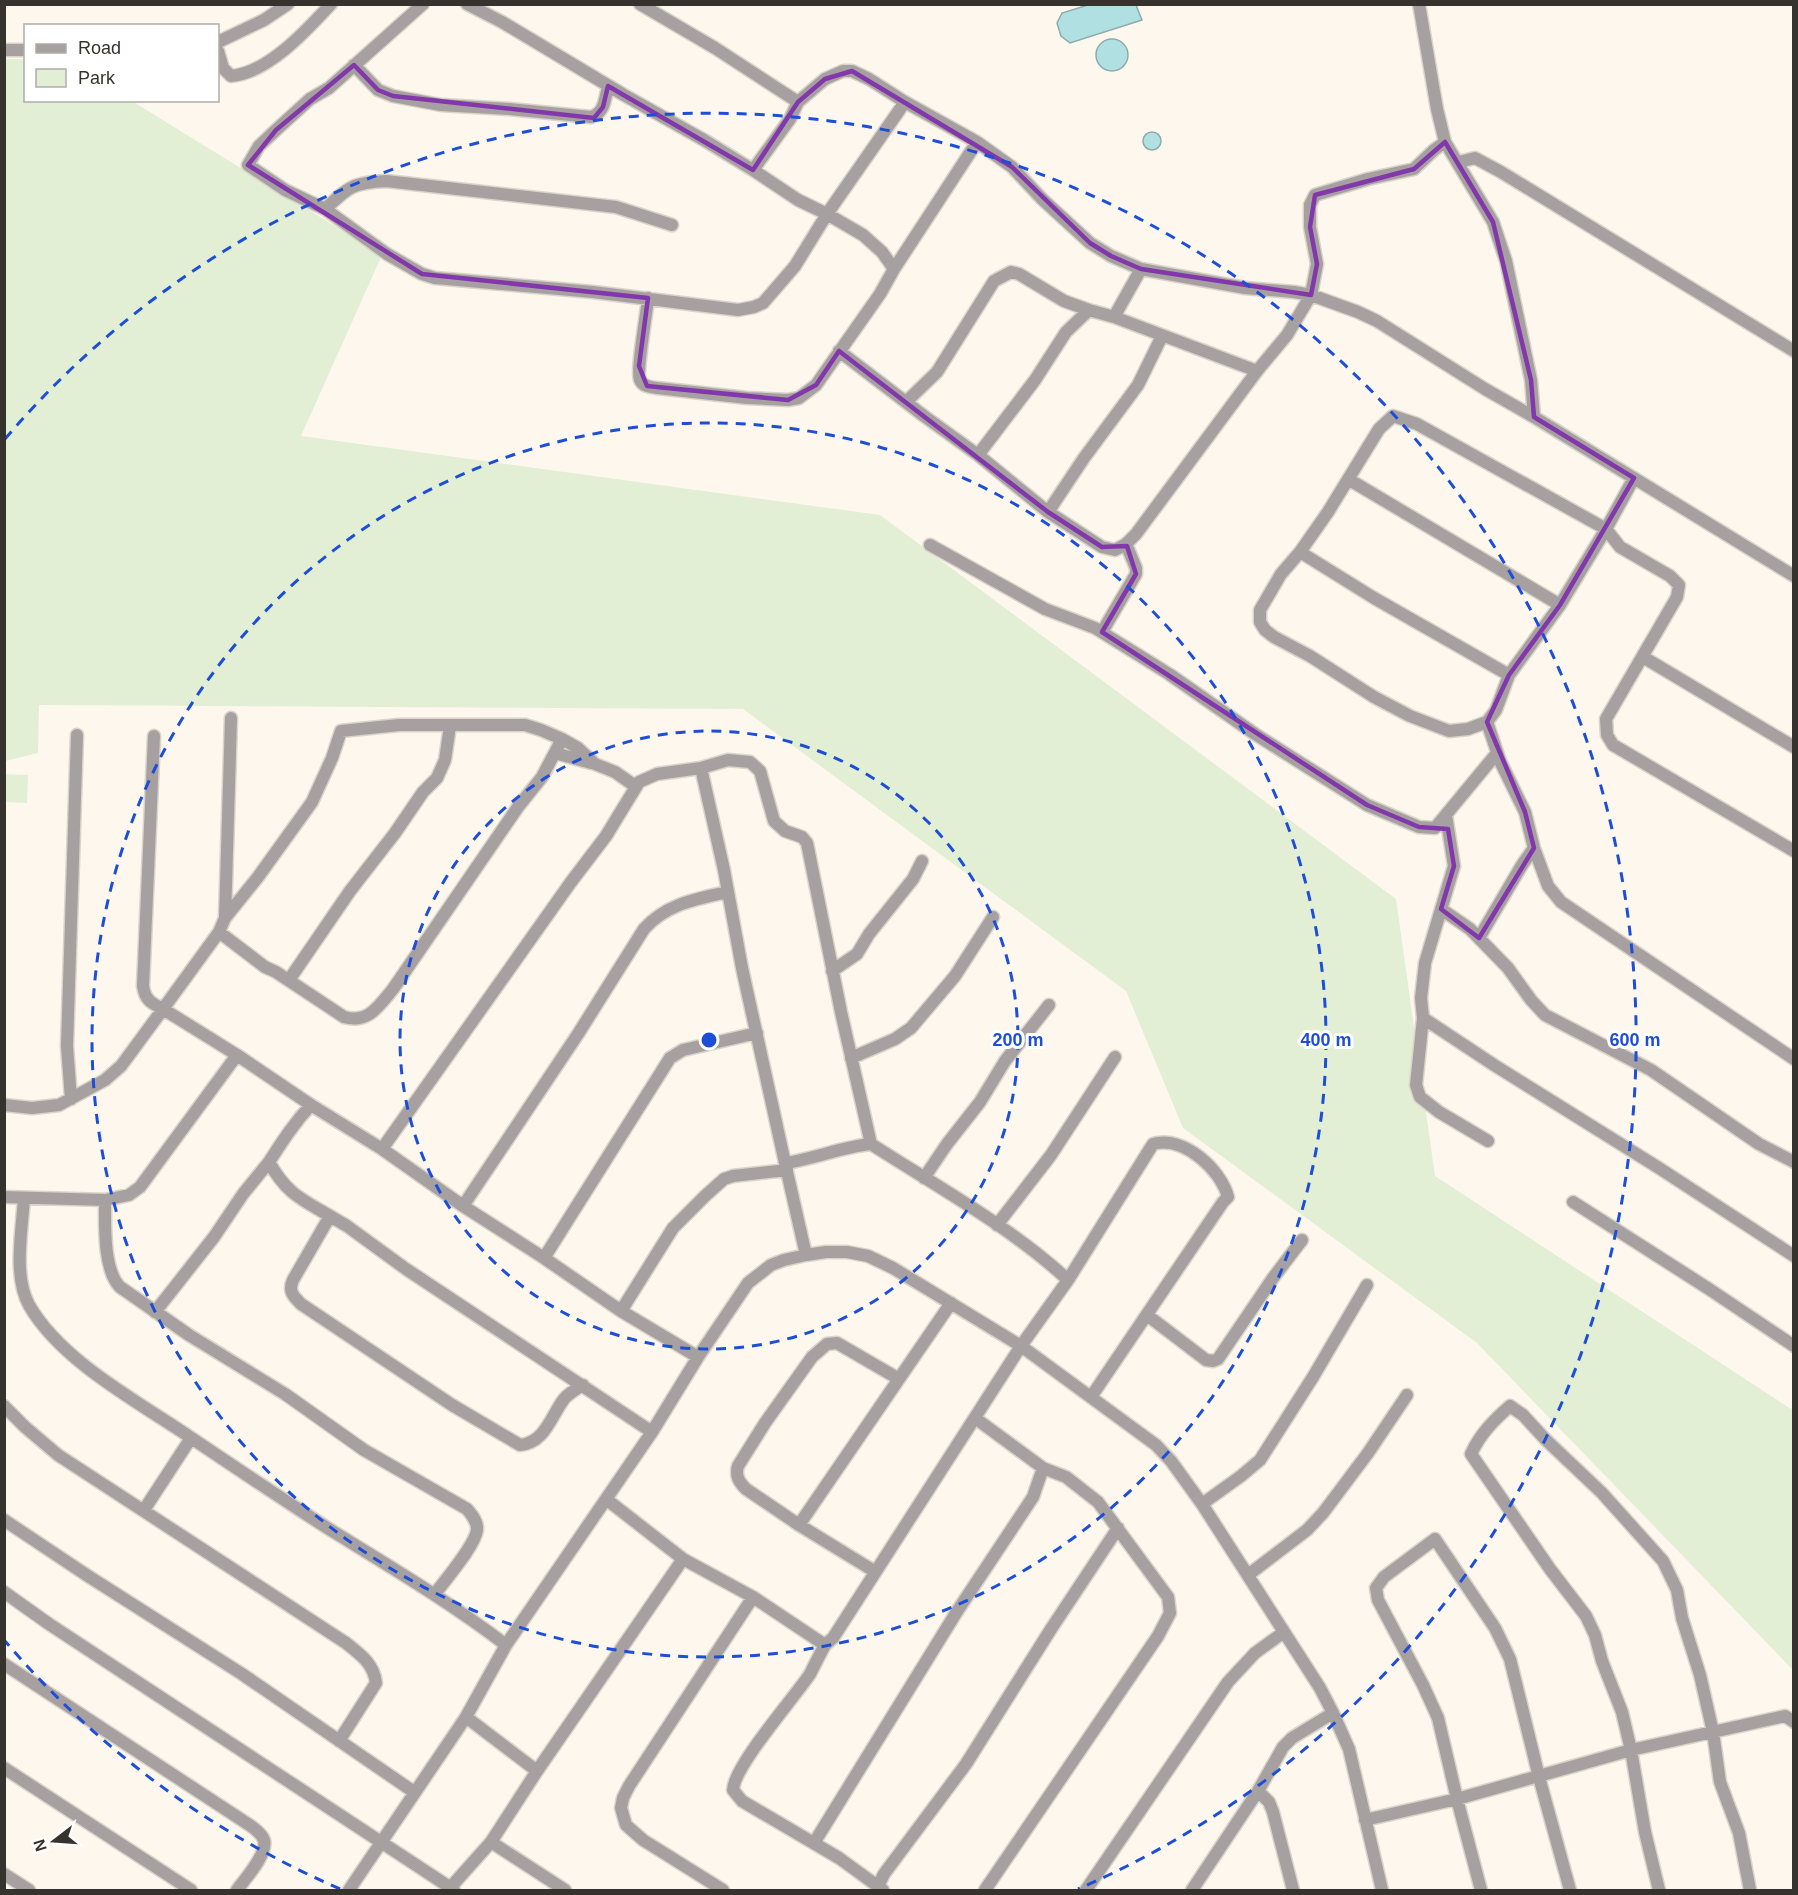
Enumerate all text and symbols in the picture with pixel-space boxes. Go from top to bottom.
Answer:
legend [24,24,219,102]
text: Road [78,38,121,58]
text: Park [78,68,116,88]
centre of rings [699,1030,719,1050]
text: 200 m [992,1030,1044,1050]
text: 400 m [1300,1030,1352,1050]
text: 600 m [1609,1030,1661,1050]
north arrow [24,1811,84,1871]
text: N [30,1837,50,1853]

